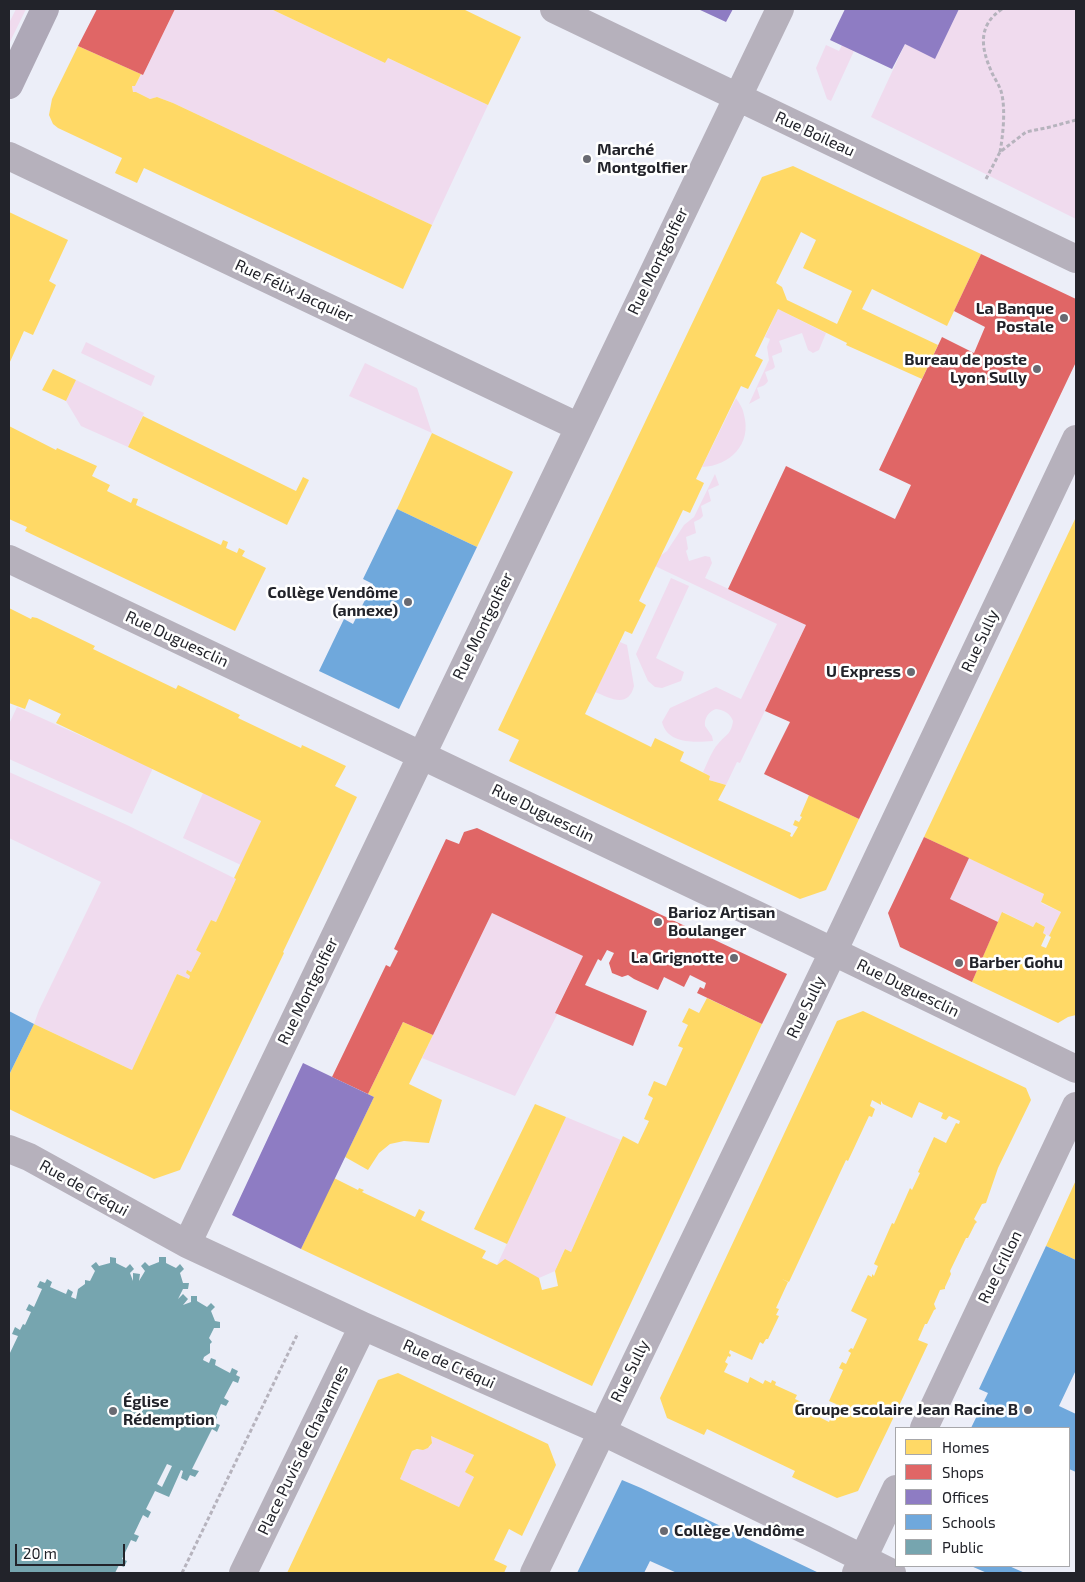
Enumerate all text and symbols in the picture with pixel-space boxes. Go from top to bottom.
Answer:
street label: Rue Boileau [772,107,858,161]
place label: Marché Montgolfier [597,140,688,178]
marker: Marché Montgolfier [581,153,593,165]
street label: Rue Montgolfier [624,204,692,318]
street label: Rue Félix Jacquier [232,255,356,327]
place label: La Banque Postale [976,299,1054,337]
marker: La Banque Postale [1058,312,1070,324]
place label: Bureau de poste Lyon Sully [904,350,1027,388]
marker: Bureau de poste Lyon Sully [1031,363,1043,375]
street label: Rue Montgolfier [449,569,517,683]
place label: Collège Vendôme (annexe) [268,583,398,621]
marker: Collège Vendôme (annexe) [402,596,414,608]
street label: Rue Duguesclin [122,607,232,671]
street label: Rue Sully [957,607,1003,675]
place label: U Express [826,662,901,682]
marker: U Express [905,666,917,678]
street label: Rue Duguesclin [489,780,597,846]
place label: Barioz Artisan Boulanger [668,903,775,941]
marker: Barioz Artisan Boulanger [652,916,664,928]
street label: Rue Montgolfier [274,934,342,1048]
place label: La Grignotte [631,948,724,968]
marker: La Grignotte [728,952,740,964]
place label: Barber Gohu [969,953,1063,973]
street label: Rue Duguesclin [854,955,962,1021]
marker: Barber Gohu [953,957,965,969]
street label: Rue Sully [783,973,829,1041]
street label: Rue de Créqui [36,1156,132,1220]
street label: Rue Crillon [974,1227,1026,1307]
street label: Rue de Créqui [400,1335,498,1393]
street label: Rue Sully [607,1337,653,1405]
street label: Place Puvis de Chavannes [253,1362,353,1538]
place label: Église Rédemption [123,1392,215,1430]
place label: Groupe scolaire Jean Racine B [794,1400,1018,1420]
marker: Groupe scolaire Jean Racine B [1022,1404,1034,1416]
marker: Église Rédemption [107,1405,119,1417]
legend [895,1427,1070,1567]
text: Homes [942,1438,989,1456]
text: Shops [942,1463,984,1481]
text: Offices [942,1488,989,1506]
text: Schools [942,1513,996,1531]
place label: Collège Vendôme [674,1521,804,1541]
marker: Collège Vendôme [658,1525,670,1537]
scale bar [18,1534,128,1566]
text: Public [942,1538,983,1556]
text: 20 m [23,1544,57,1562]

